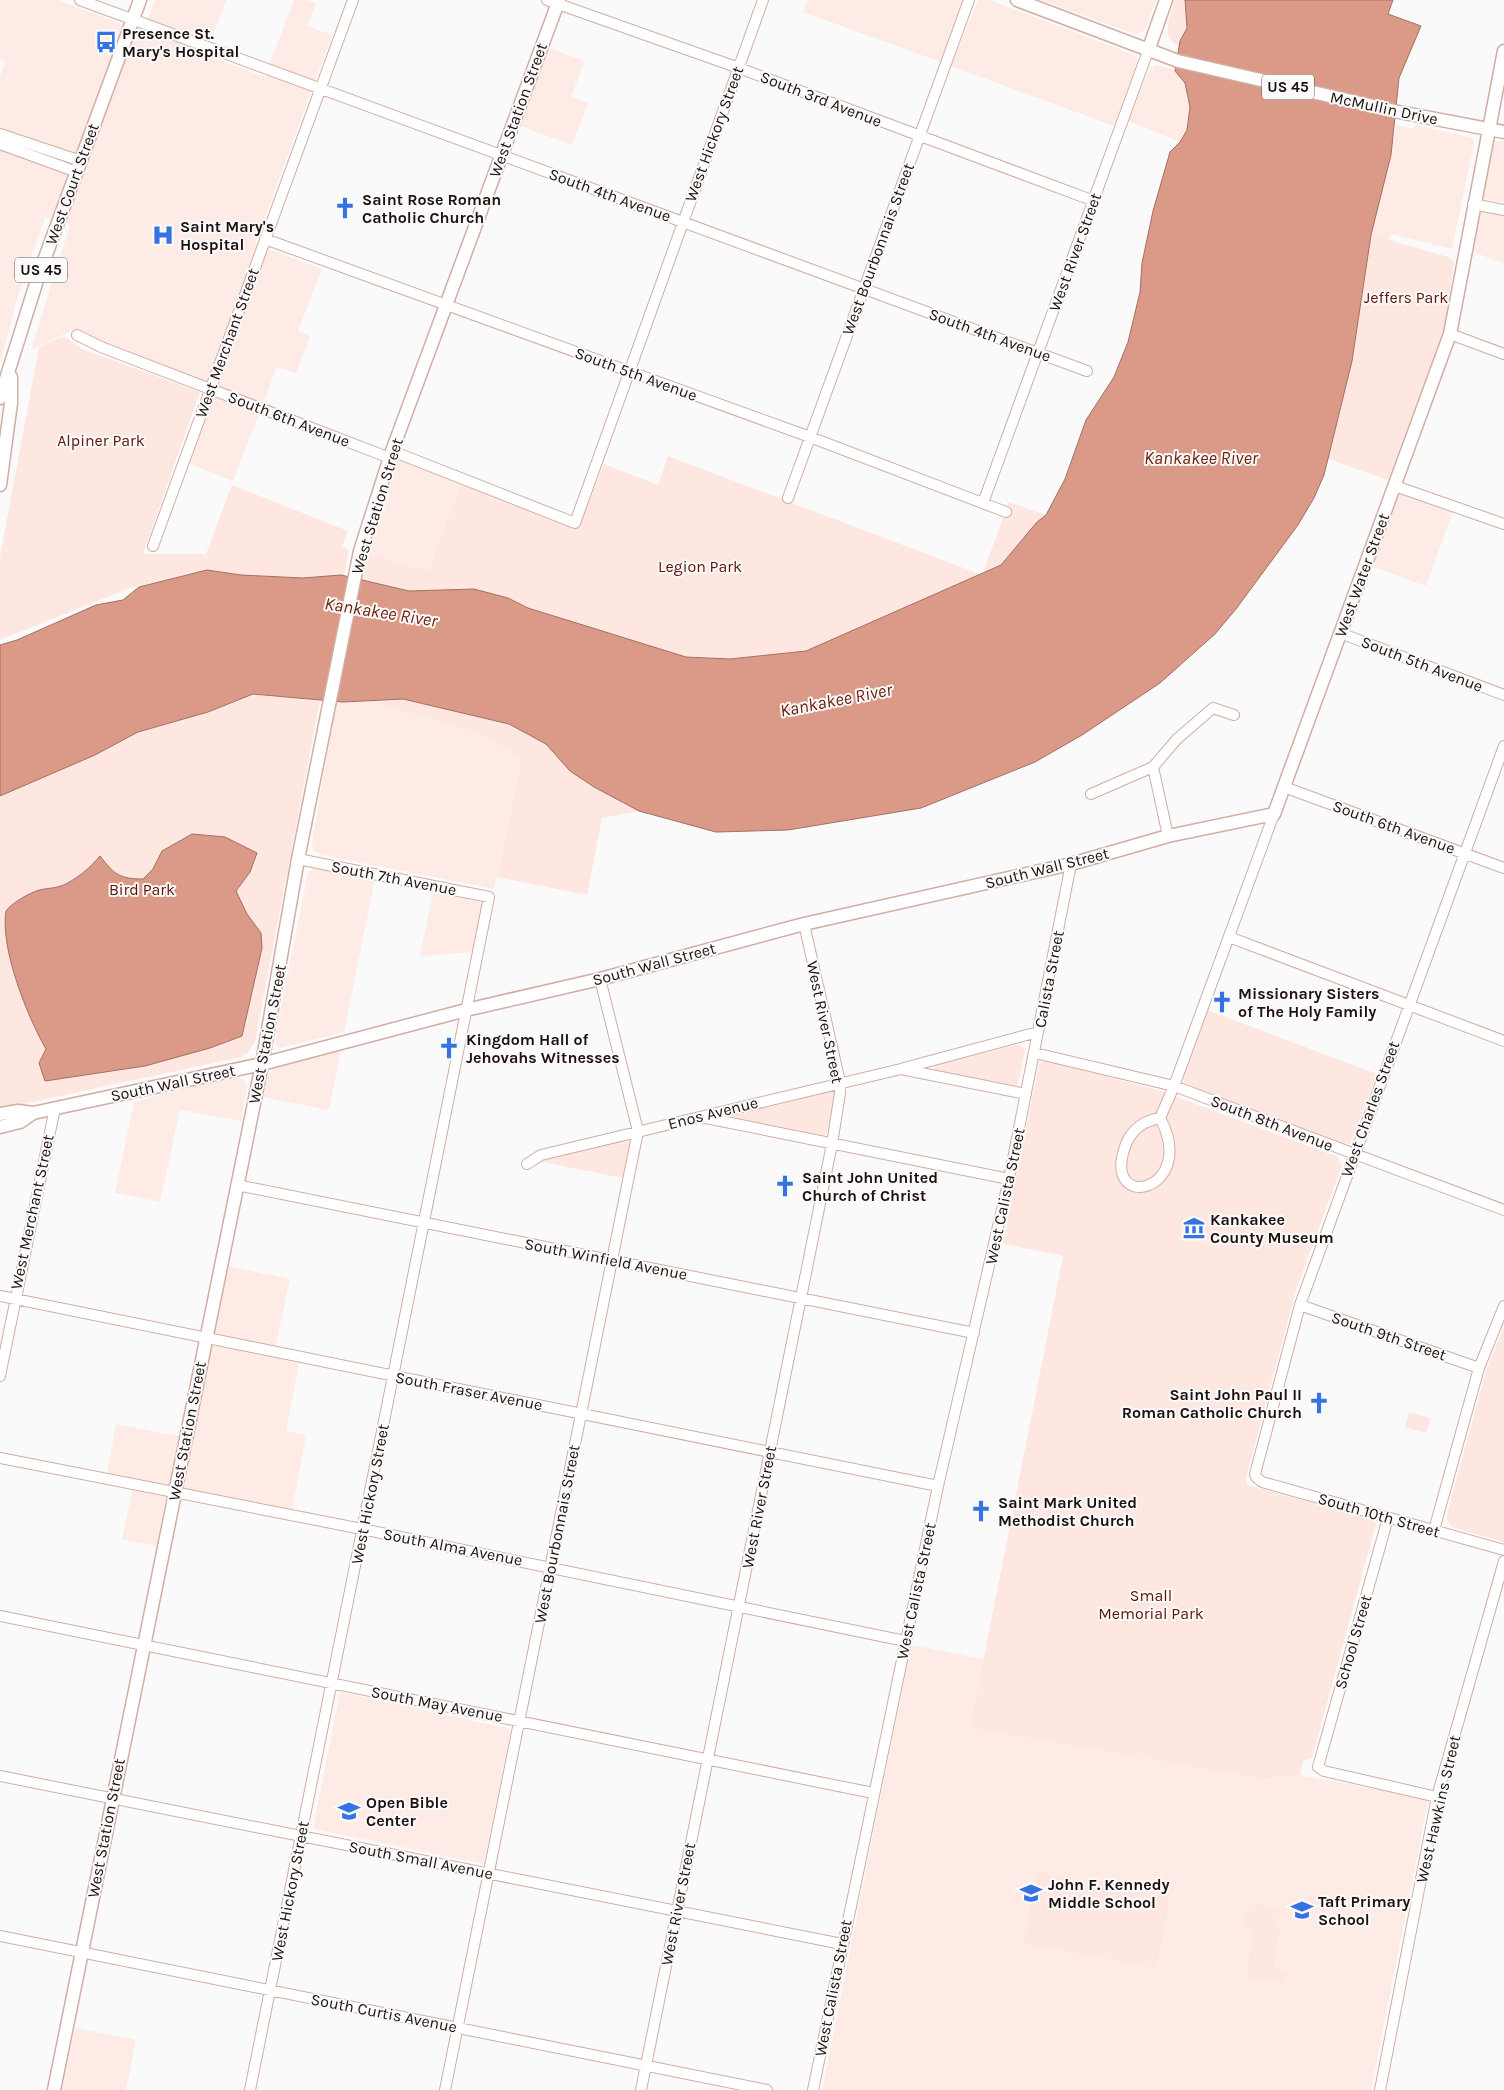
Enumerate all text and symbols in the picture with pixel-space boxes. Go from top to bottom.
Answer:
place label: Presence St. Mary's Hospital [122,24,239,61]
bus stop icon: Presence St. Mary's Hospital [93,29,119,55]
street label: West Station Street [485,40,551,180]
street label: West Hickory Street [681,64,747,204]
street label: South 3rd Avenue [757,67,885,131]
road number: US 45 [1262,74,1314,100]
street label: McMullin Drive [1328,87,1440,129]
street label: West Court Street [41,121,103,247]
street label: West Bourbonnais Street [838,160,918,338]
street label: South 4th Avenue [546,164,674,226]
place label: Saint Rose Roman Catholic Church [362,190,501,227]
street label: West River Street [1045,190,1105,314]
church icon: Saint Rose Roman Catholic Church [332,195,358,221]
place label: Saint Mary's Hospital [180,217,274,254]
hospital icon: Saint Mary's Hospital [150,222,176,248]
road number: US 45 [15,258,67,282]
street label: West Merchant Street [191,266,263,420]
park label: Jeffers Park [1364,288,1448,307]
street label: South 4th Avenue [926,304,1054,366]
street label: South 5th Avenue [572,343,700,405]
street label: South 6th Avenue [225,387,353,451]
park label: Alpiner Park [57,431,145,450]
street label: West Station Street [347,435,407,577]
water label: Kankakee River [1144,447,1259,469]
street label: West Water Street [1331,510,1393,640]
park label: Legion Park [658,557,742,576]
water label: Kankakee River [323,592,440,632]
street label: South 5th Avenue [1359,632,1485,696]
water label: Kankakee River [778,678,895,722]
street label: South 6th Avenue [1330,796,1458,858]
street label: South Wall Street [983,843,1111,893]
street label: South 7th Avenue [330,857,458,899]
park label: Bird Park [109,880,175,899]
street label: Calista Street [1030,929,1068,1029]
street label: South Wall Street [590,938,718,990]
street label: West River Street [803,959,847,1085]
street label: West Station Street [244,963,290,1105]
place label: Missionary Sisters of The Holy Family [1238,984,1380,1021]
church icon: Missionary Sisters of The Holy Family [1209,989,1235,1015]
place label: Kingdom Hall of Jehovahs Witnesses [466,1030,620,1067]
church icon: Kingdom Hall of Jehovahs Witnesses [436,1035,462,1061]
street label: West Charles Street [1337,1039,1403,1179]
street label: South Wall Street [109,1061,237,1105]
street label: South 8th Avenue [1208,1091,1336,1155]
street label: Enos Avenue [666,1093,760,1133]
street label: West Calista Street [981,1126,1029,1266]
street label: West Merchant Street [6,1133,58,1291]
place label: Saint John United Church of Christ [802,1168,938,1205]
church icon: Saint John United Church of Christ [772,1173,798,1199]
place label: Kankakee County Museum [1210,1210,1334,1247]
museum icon: Kankakee County Museum [1181,1215,1207,1241]
street label: South Winfield Avenue [523,1234,689,1284]
street label: South 9th Street [1329,1307,1449,1365]
street label: West Station Street [164,1360,210,1502]
street label: South Fraser Avenue [394,1367,544,1415]
place label: Saint John Paul II Roman Catholic Church [1122,1385,1302,1422]
church icon: Saint John Paul II Roman Catholic Church [1306,1390,1332,1416]
street label: West Hickory Street [347,1422,393,1566]
street label: West Bourbonnais Street [530,1443,584,1625]
street label: West River Street [738,1444,780,1570]
street label: South 10th Street [1316,1489,1442,1541]
place label: Saint Mark United Methodist Church [998,1493,1137,1530]
church icon: Saint Mark United Methodist Church [968,1498,994,1524]
street label: West Calista Street [892,1521,940,1661]
street label: South Alma Avenue [382,1524,524,1570]
park label: Small Memorial Park [1098,1586,1204,1623]
street label: School Street [1330,1593,1376,1691]
street label: South May Avenue [369,1682,505,1726]
street label: West Hawkins Street [1412,1733,1464,1885]
street label: West Station Street [83,1757,129,1899]
place label: Open Bible Center [366,1793,448,1830]
school or university icon: Open Bible Center [336,1798,362,1824]
street label: West Hickory Street [267,1819,313,1963]
street label: South Small Avenue [347,1837,495,1883]
street label: West River Street [657,1841,699,1967]
place label: John F. Kennedy Middle School [1048,1875,1170,1912]
school or university icon: John F. Kennedy Middle School [1018,1880,1044,1906]
place label: Taft Primary School [1318,1892,1410,1929]
school or university icon: Taft Primary School [1289,1897,1315,1923]
street label: West Calista Street [810,1918,856,2058]
street label: South Curtis Avenue [309,1990,459,2036]

